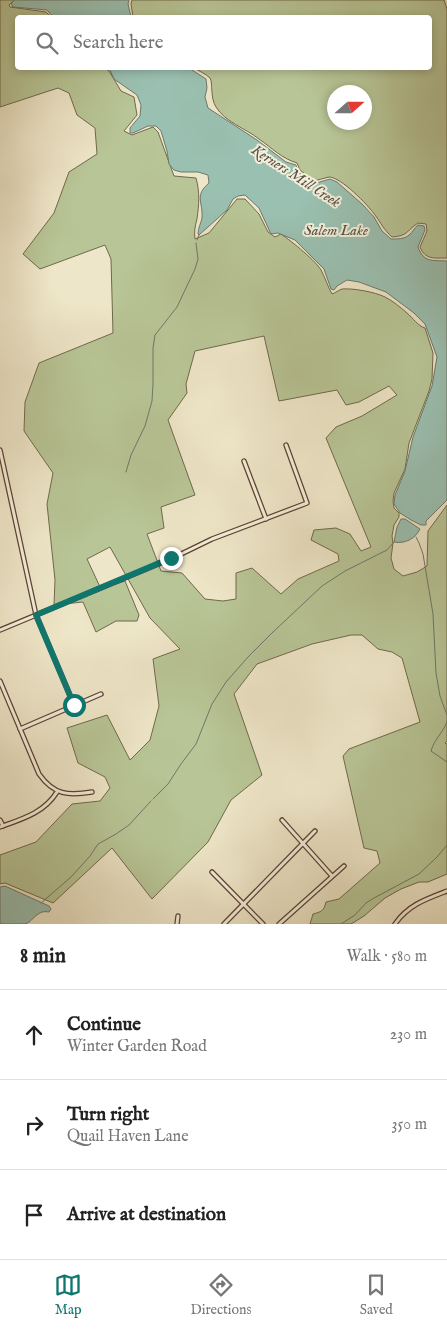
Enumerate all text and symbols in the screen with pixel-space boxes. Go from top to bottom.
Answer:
search box [15,15,432,70]
icon: search [33,29,61,57]
text: Search here [73,31,164,55]
north arrow [327,85,372,130]
water label: Kerners Mill Creek [247,140,344,212]
water label: Salem Lake [304,221,368,240]
route end [160,547,183,570]
route start [63,694,86,717]
text: 8 min [20,943,66,970]
text: Walk · 580 m [347,947,427,967]
text: Continue [67,1013,141,1037]
icon: ahead [20,1021,48,1049]
text: 230 m [390,1025,427,1045]
text: Winter Garden Road [67,1037,207,1057]
text: Turn right [67,1103,149,1127]
icon: right [20,1111,48,1139]
text: 350 m [392,1115,427,1135]
text: Quail Haven Lane [67,1127,188,1147]
icon: arrive [20,1201,48,1229]
text: Arrive at destination [67,1203,226,1227]
tab: Map [54,1271,82,1319]
tab: Directions [190,1271,251,1319]
tab: Saved [360,1271,393,1319]

